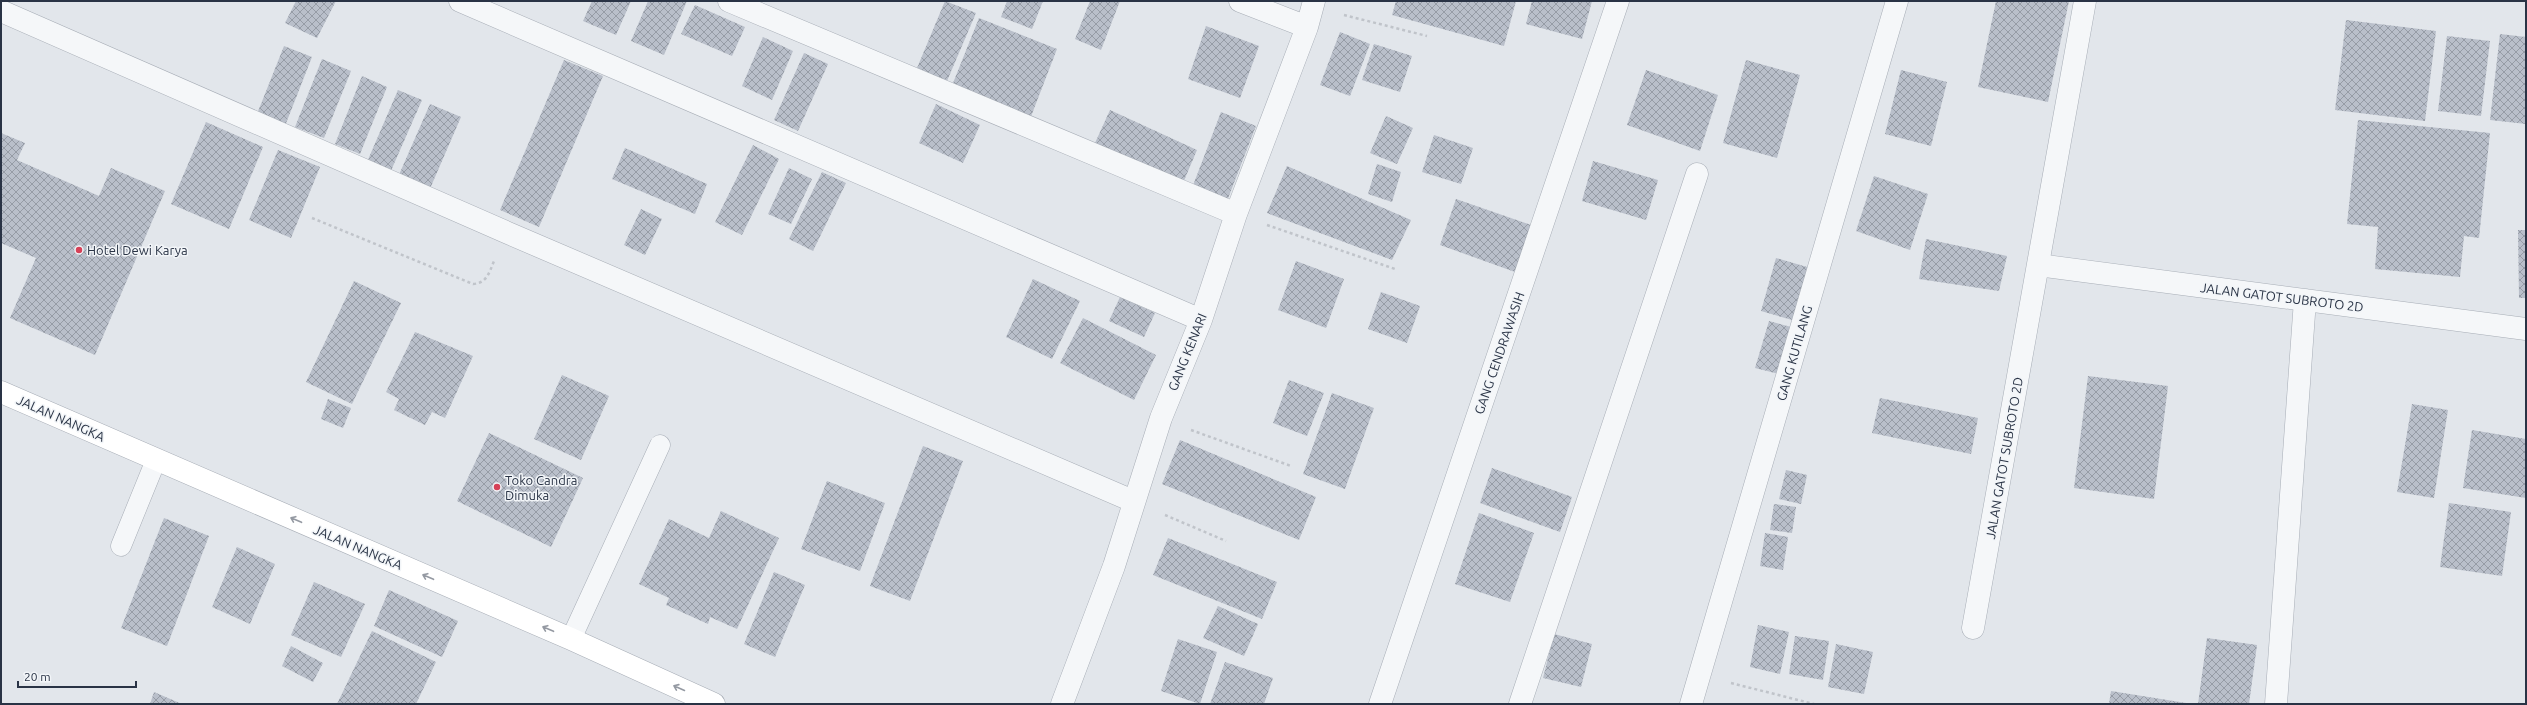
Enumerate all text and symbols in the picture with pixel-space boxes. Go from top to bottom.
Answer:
place label: Hotel Dewi Karya [87,243,188,257]
marker: Hotel Dewi Karya [74,245,84,255]
street label: JALAN GATOT SUBROTO 2D [2200,280,2364,314]
street label: GANG CENDRAWASIH [1472,290,1526,416]
street label: GANG KUTILANG [1774,304,1814,402]
street label: GANG KENARI [1165,311,1209,393]
street label: JALAN GATOT SUBROTO 2D [1983,376,2025,540]
street label: JALAN NANGKA [15,392,108,444]
place label: Toko Candra Dimuka [505,473,577,502]
marker: Toko Candra Dimuka [492,482,502,492]
one-way arrow [290,516,302,524]
street label: JALAN NANGKA [312,522,405,572]
one-way arrow [423,573,435,580]
one-way arrow [542,624,554,632]
scale bar [18,663,136,689]
text: 20 m [24,670,51,683]
one-way arrow [673,684,685,691]

